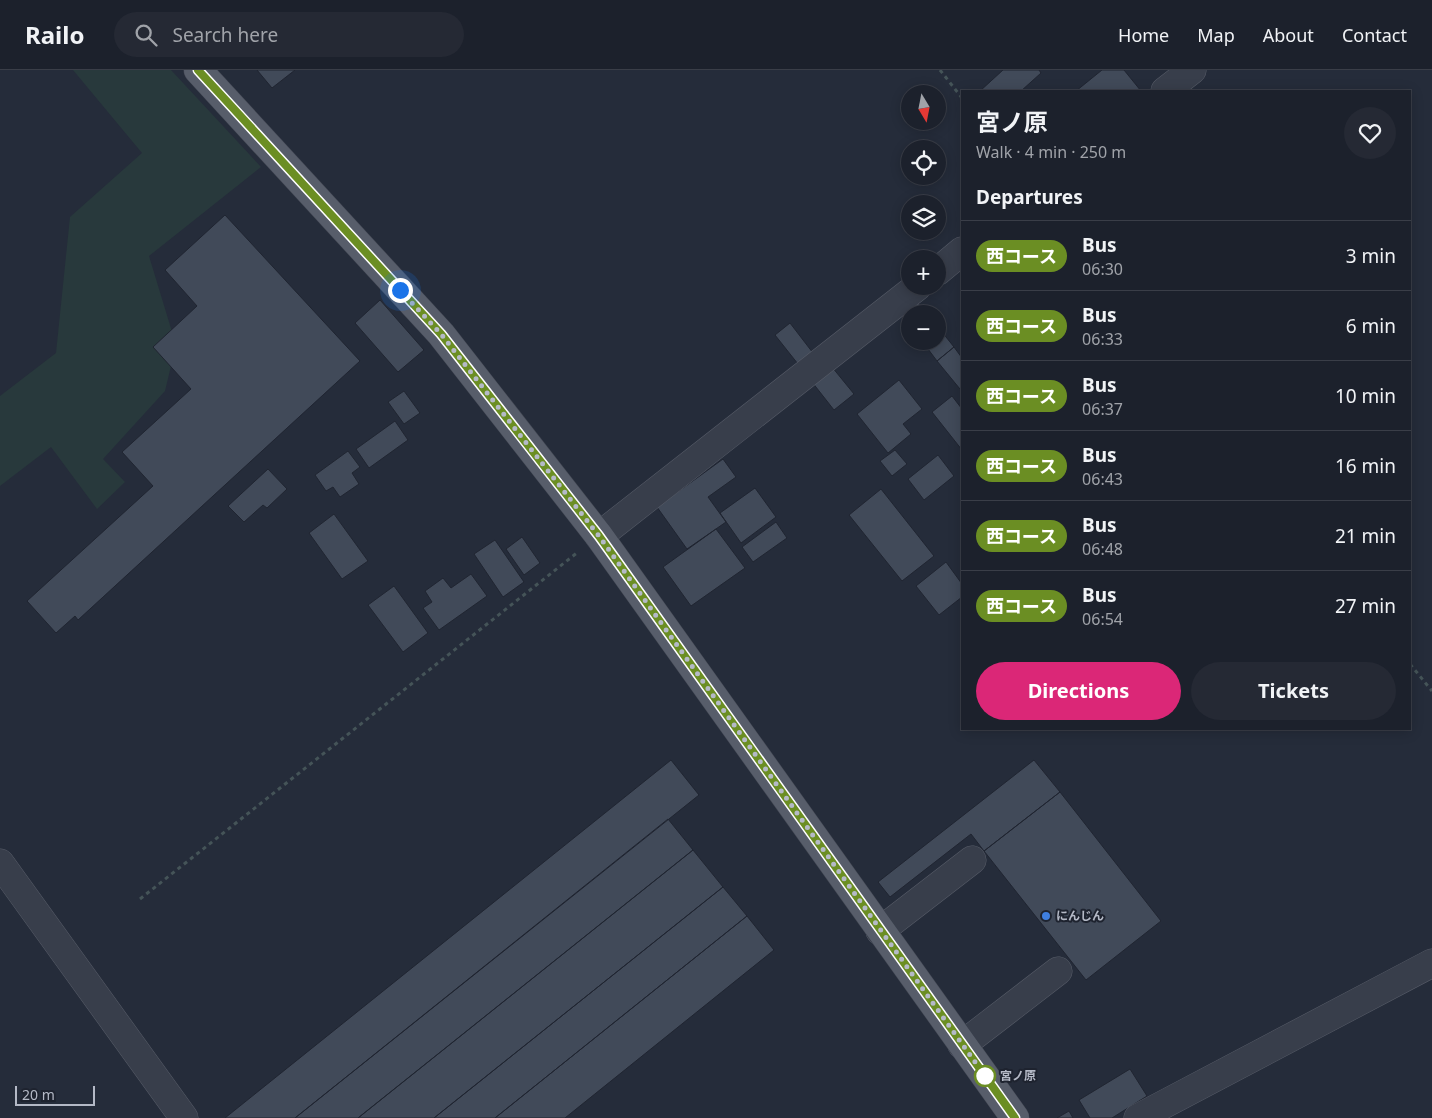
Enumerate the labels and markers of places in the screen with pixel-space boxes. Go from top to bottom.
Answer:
place label: にんじん [1056,907,1104,924]
marker: にんじん [1040,910,1052,922]
marker: 宮ノ原 [974,1065,996,1087]
place label: 宮ノ原 [1000,1067,1036,1084]

